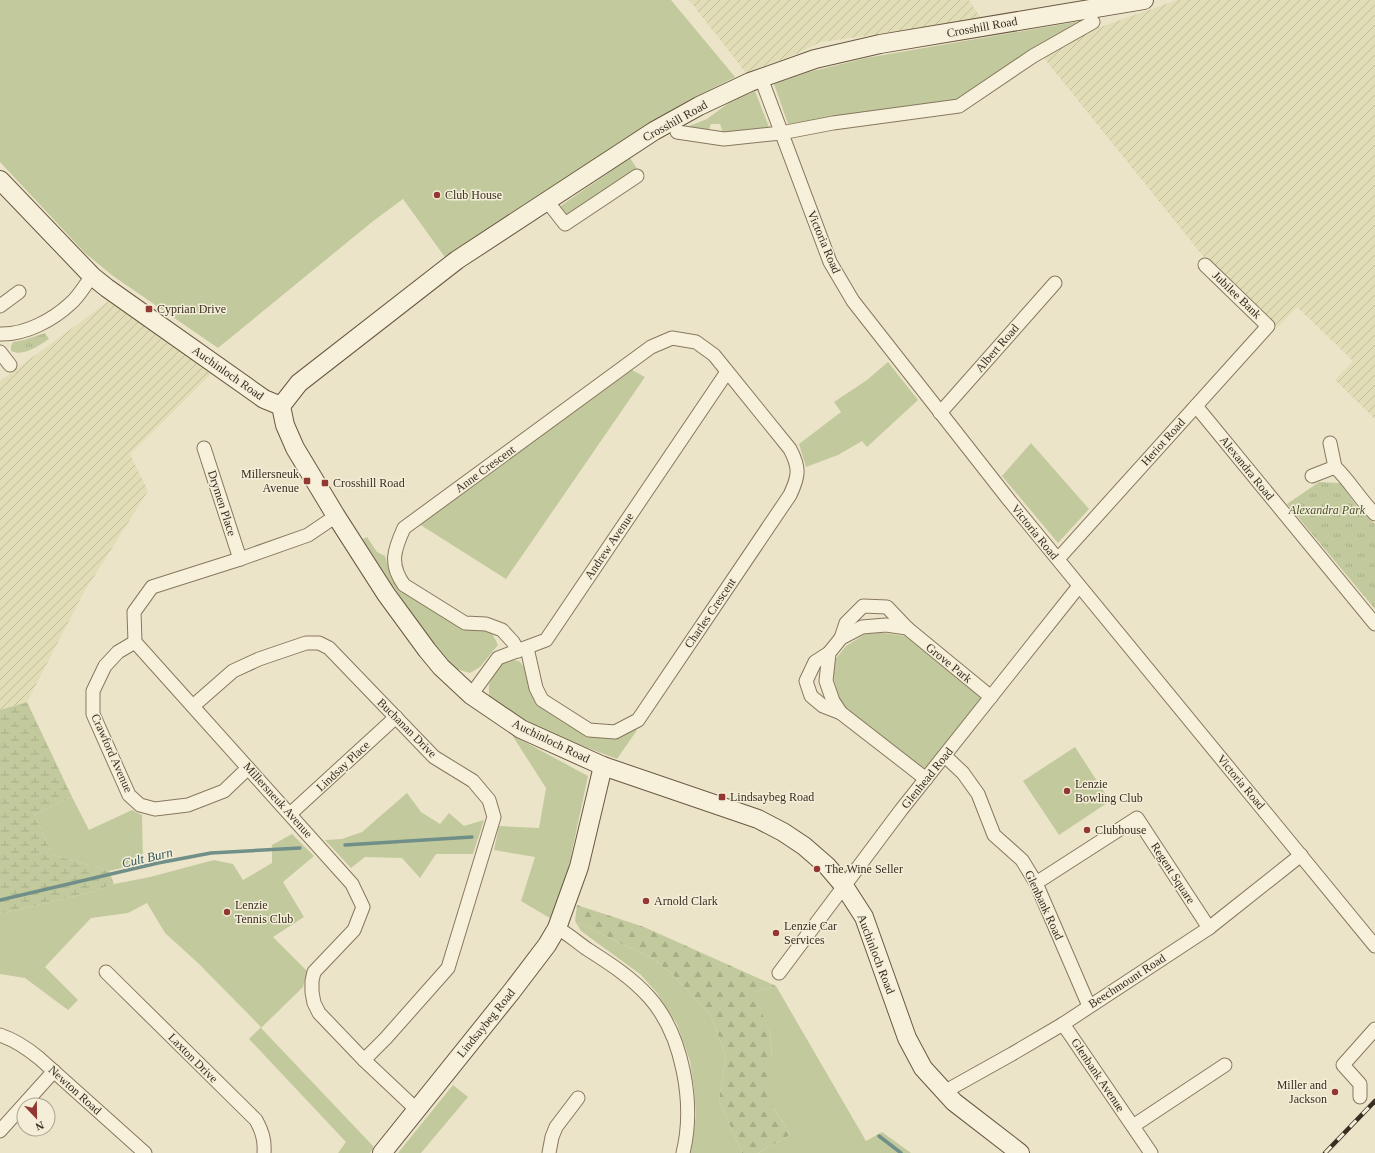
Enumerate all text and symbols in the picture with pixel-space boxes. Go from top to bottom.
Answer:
street label: Crosshill Road [945,14,1019,40]
street label: Crosshill Road [640,98,710,144]
place label: Club House [445,188,502,202]
marker: Club House [432,190,442,200]
street label: Victoria Road [804,208,844,276]
street label: Jubilee Bank [1210,268,1264,322]
place label: Cyprian Drive [157,302,226,316]
marker: Cyprian Drive [144,304,154,314]
street label: Albert Road [972,321,1022,375]
street label: Auchinloch Road [189,343,267,403]
street label: Heriot Road [1138,415,1188,469]
street label: Alexandra Road [1217,433,1277,503]
street label: Anne Crescent [452,442,518,496]
place label: Millersneuk Avenue [241,467,299,495]
street label: Drymen Place [205,468,239,538]
marker: Millersneuk Avenue [302,476,312,486]
place label: Crosshill Road [333,476,405,490]
marker: Crosshill Road [320,478,330,488]
street label: Victoria Road [1008,502,1062,562]
park label: Alexandra Park [1288,503,1366,517]
street label: Andrew Avenue [582,510,636,582]
street label: Charles Crescent [681,575,739,651]
street label: Grove Park [923,640,975,686]
street label: Buchanan Drive [374,695,440,761]
street label: Crawford Avenue [88,711,136,795]
street label: Auchinloch Road [510,716,592,766]
street label: Lindsay Place [313,738,373,794]
street label: Glenhead Road [898,745,956,811]
street label: Victoria Road [1214,752,1268,812]
street label: Millersneuk Avenue [240,759,316,841]
place label: Lenzie Bowling Club [1075,777,1143,805]
marker: Lenzie Bowling Club [1062,786,1072,796]
place label: Lindsaybeg Road [730,790,814,804]
marker: Lindsaybeg Road [717,792,727,802]
place label: Clubhouse [1095,823,1146,837]
marker: Clubhouse [1082,825,1092,835]
street label: Regent Square [1148,840,1198,906]
water label: Cult Burn [120,844,174,871]
place label: The Wine Seller [825,862,903,876]
marker: The Wine Seller [812,864,822,874]
street label: Glenbank Road [1022,868,1066,942]
place label: Arnold Clark [654,894,718,908]
marker: Arnold Clark [641,896,651,906]
place label: Lenzie Tennis Club [235,898,293,926]
marker: Lenzie Tennis Club [222,907,232,917]
street label: Auchinloch Road [854,912,898,996]
place label: Lenzie Car Services [784,919,837,947]
marker: Lenzie Car Services [771,928,781,938]
street label: Beechmount Road [1086,951,1168,1011]
street label: Lindsaybeg Road [454,986,518,1060]
street label: Laxton Drive [165,1030,221,1086]
street label: Glenbank Avenue [1068,1036,1128,1114]
street label: Newton Road [46,1063,104,1117]
place label: Miller and Jackson [1277,1078,1327,1106]
marker: Miller and Jackson [1330,1087,1340,1097]
north arrow [16,1097,56,1137]
text: N [34,1119,46,1133]

